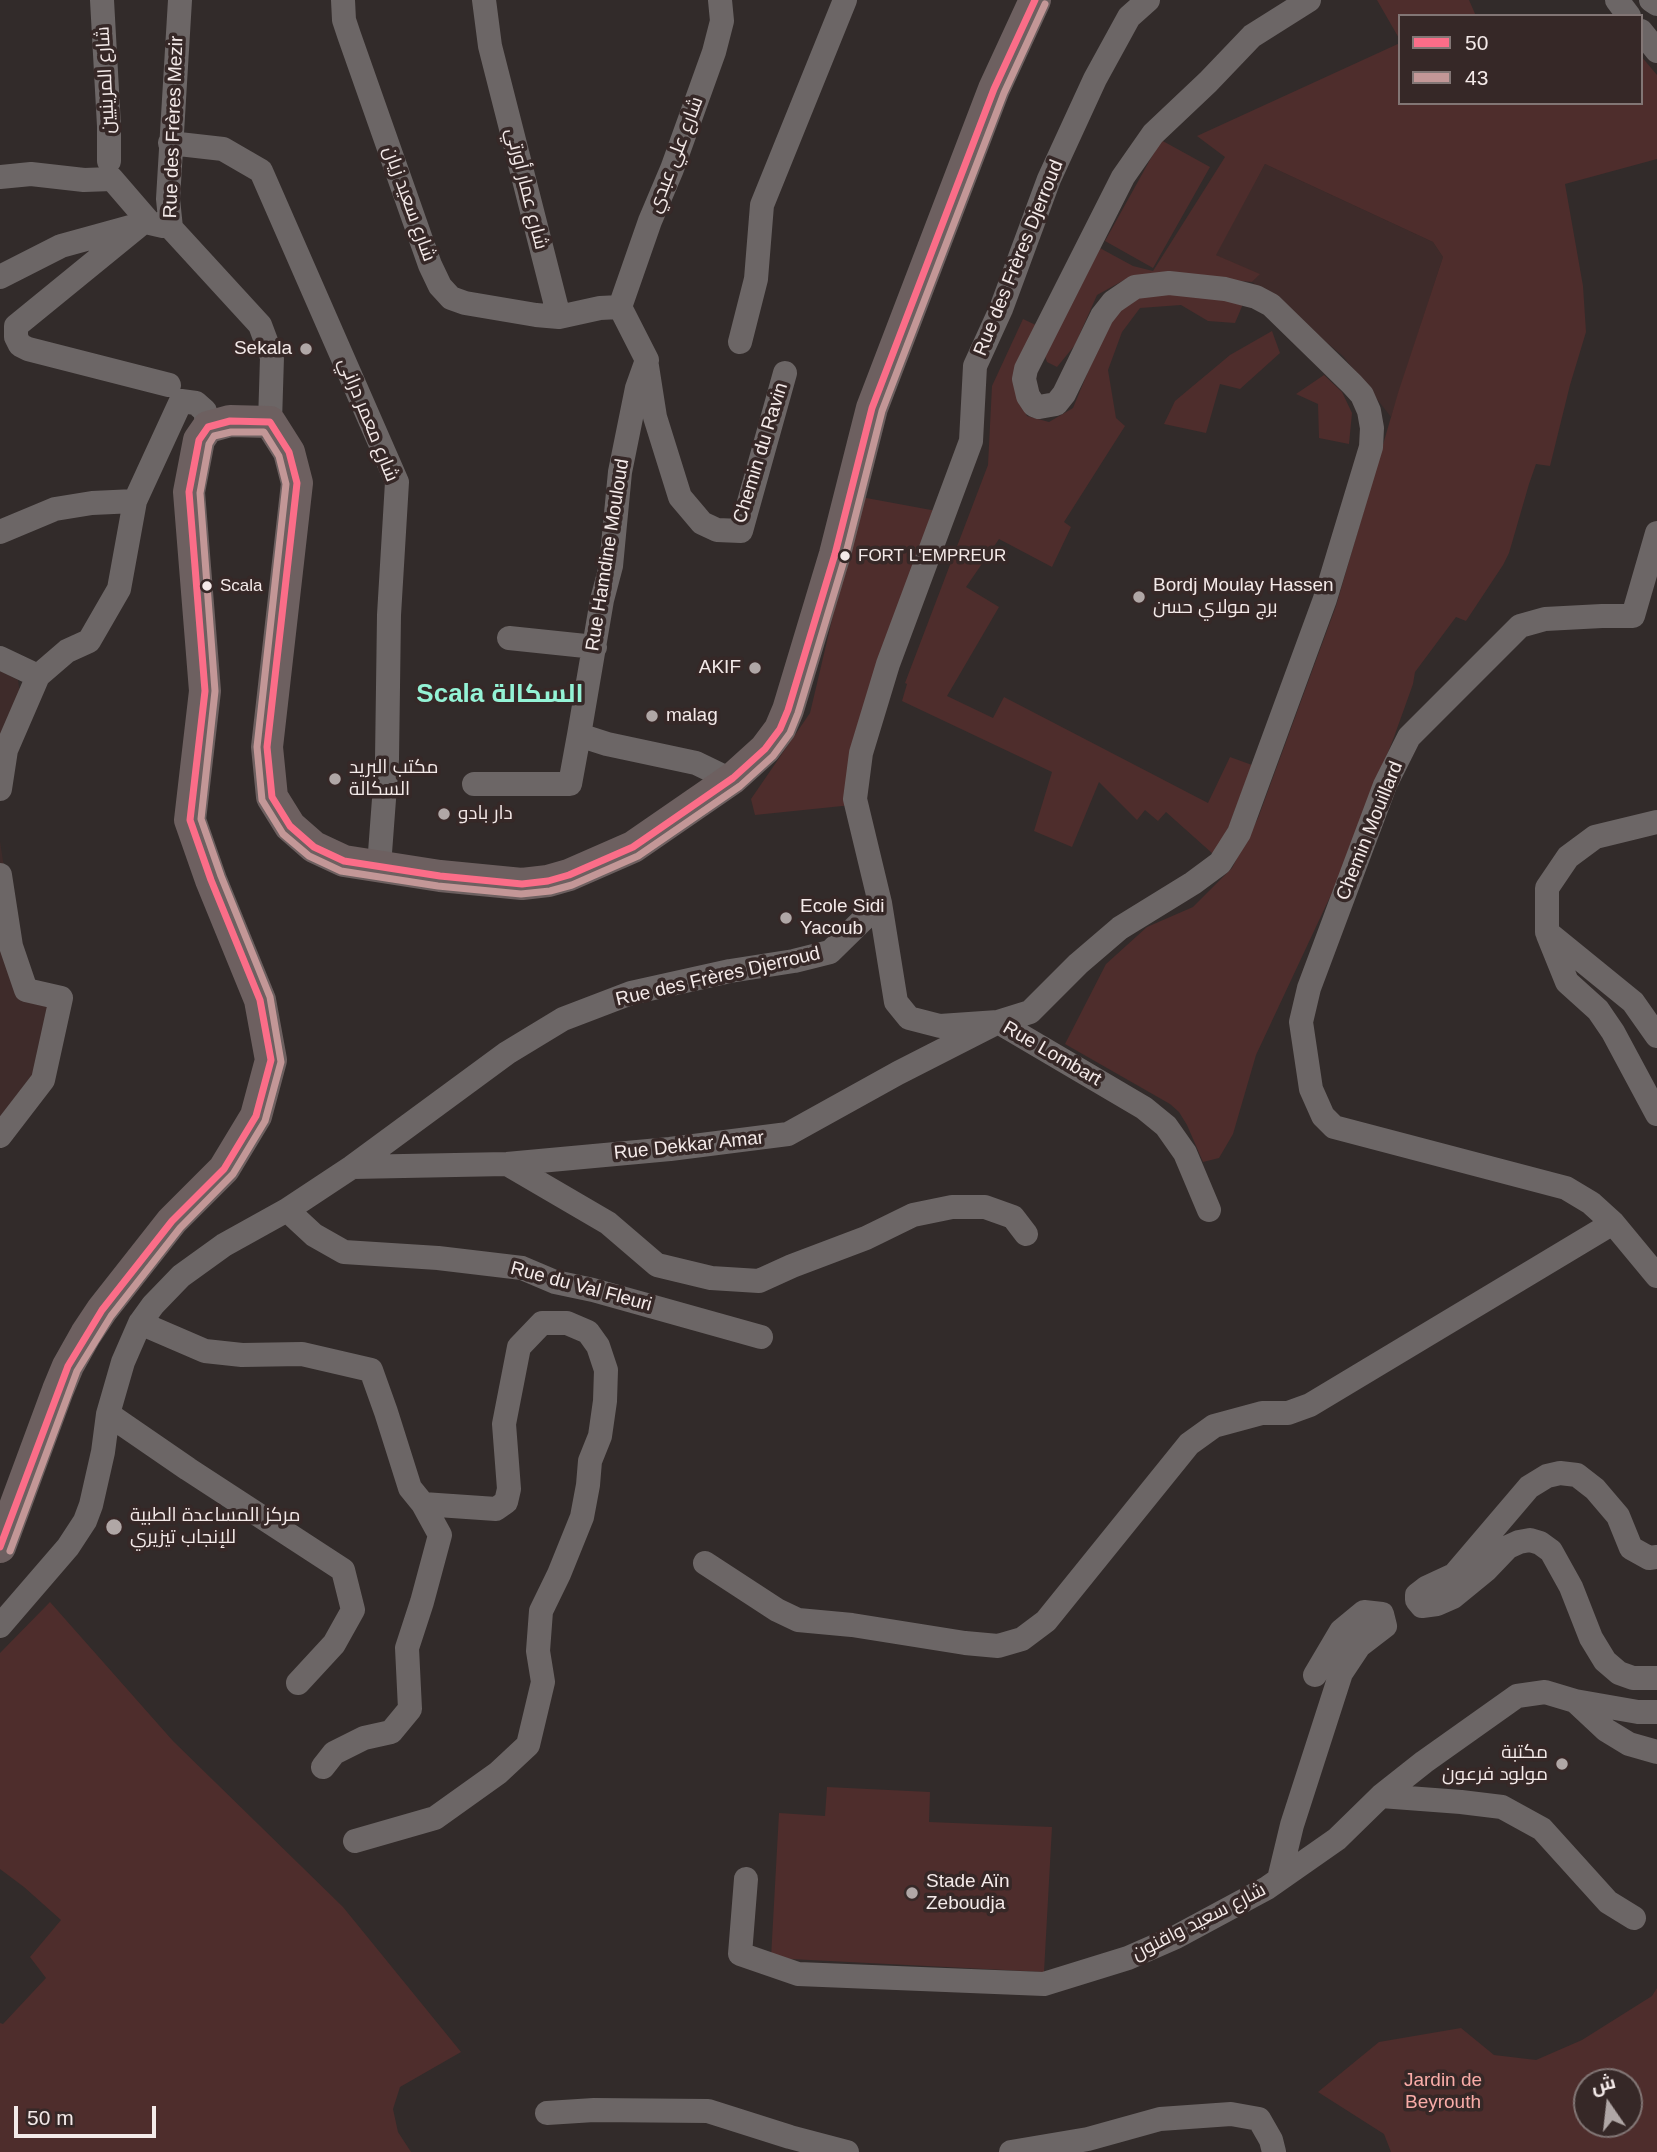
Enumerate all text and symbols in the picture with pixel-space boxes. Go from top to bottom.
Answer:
legend [1398,14,1643,105]
street label: شارع المرينيين [92,26,120,134]
text: 50 [1465,31,1488,54]
street label: Rue des Frères Mezir [159,35,189,219]
text: 43 [1465,66,1488,89]
street label: شارع علي عبدي [643,94,709,216]
street label: شارع عمار أورتي [500,126,552,252]
street label: شارع سعيد زيان [378,143,440,265]
street label: Rue des Frères Djerroud [969,157,1069,359]
place label: Sekala [234,338,292,360]
marker: Sekala [298,341,314,357]
street label: شارع معمر دراني [333,355,403,485]
street label: Chemin du Ravin [729,380,793,526]
street label: Rue Hamdine Mouloud [582,457,634,653]
place label: FORT L'EMPREUR [858,546,1006,566]
marker: FORT L'EMPREUR [838,549,852,563]
place label: Bordj Moulay Hassen برج مولاي حسن [1153,575,1334,619]
place label: Scala [220,576,263,596]
marker: Scala [200,579,214,593]
marker: Bordj Moulay Hassen برج مولاي حسن [1131,589,1147,605]
place label: AKIF [699,657,741,679]
marker: AKIF [747,660,763,676]
district label: Scala السكالة [416,679,584,711]
place label: malag [666,705,718,727]
marker: malag [644,708,660,724]
place label: مكتب البريد السكالة [349,757,438,801]
street label: Chemin Mouillard [1332,758,1408,904]
marker: مكتب البريد السكالة [327,771,343,787]
place label: دار بادو [458,803,513,825]
marker: دار بادو [436,806,452,822]
place label: Ecole Sidi Yacoub [800,896,884,940]
marker: Ecole Sidi Yacoub [778,910,794,926]
street label: Rue des Frères Djerroud [614,942,822,1012]
street label: Rue Lombart [999,1017,1105,1091]
street label: Rue Dekkar Amar [613,1127,765,1165]
street label: Rue du Val Fleuri [508,1257,654,1317]
place label: مركز المساعدة الطبية للإنجاب تيزيري [130,1505,300,1549]
marker: مركز المساعدة الطبية للإنجاب تيزيري [104,1517,124,1537]
place label: مكتبة مولود فرعون [1442,1742,1548,1786]
marker: مكتبة مولود فرعون [1554,1756,1570,1772]
place label: Stade Aïn Zeboudja [926,1871,1009,1915]
street label: شارع سعيد واقنون [1128,1878,1270,1966]
marker: Stade Aïn Zeboudja [904,1885,920,1901]
north arrow [1573,2068,1643,2138]
park label: Jardin de Beyrouth [1404,2070,1482,2114]
text: ش [1589,2071,1618,2097]
scale bar [18,2092,159,2136]
text: 50 m [27,2106,74,2129]

